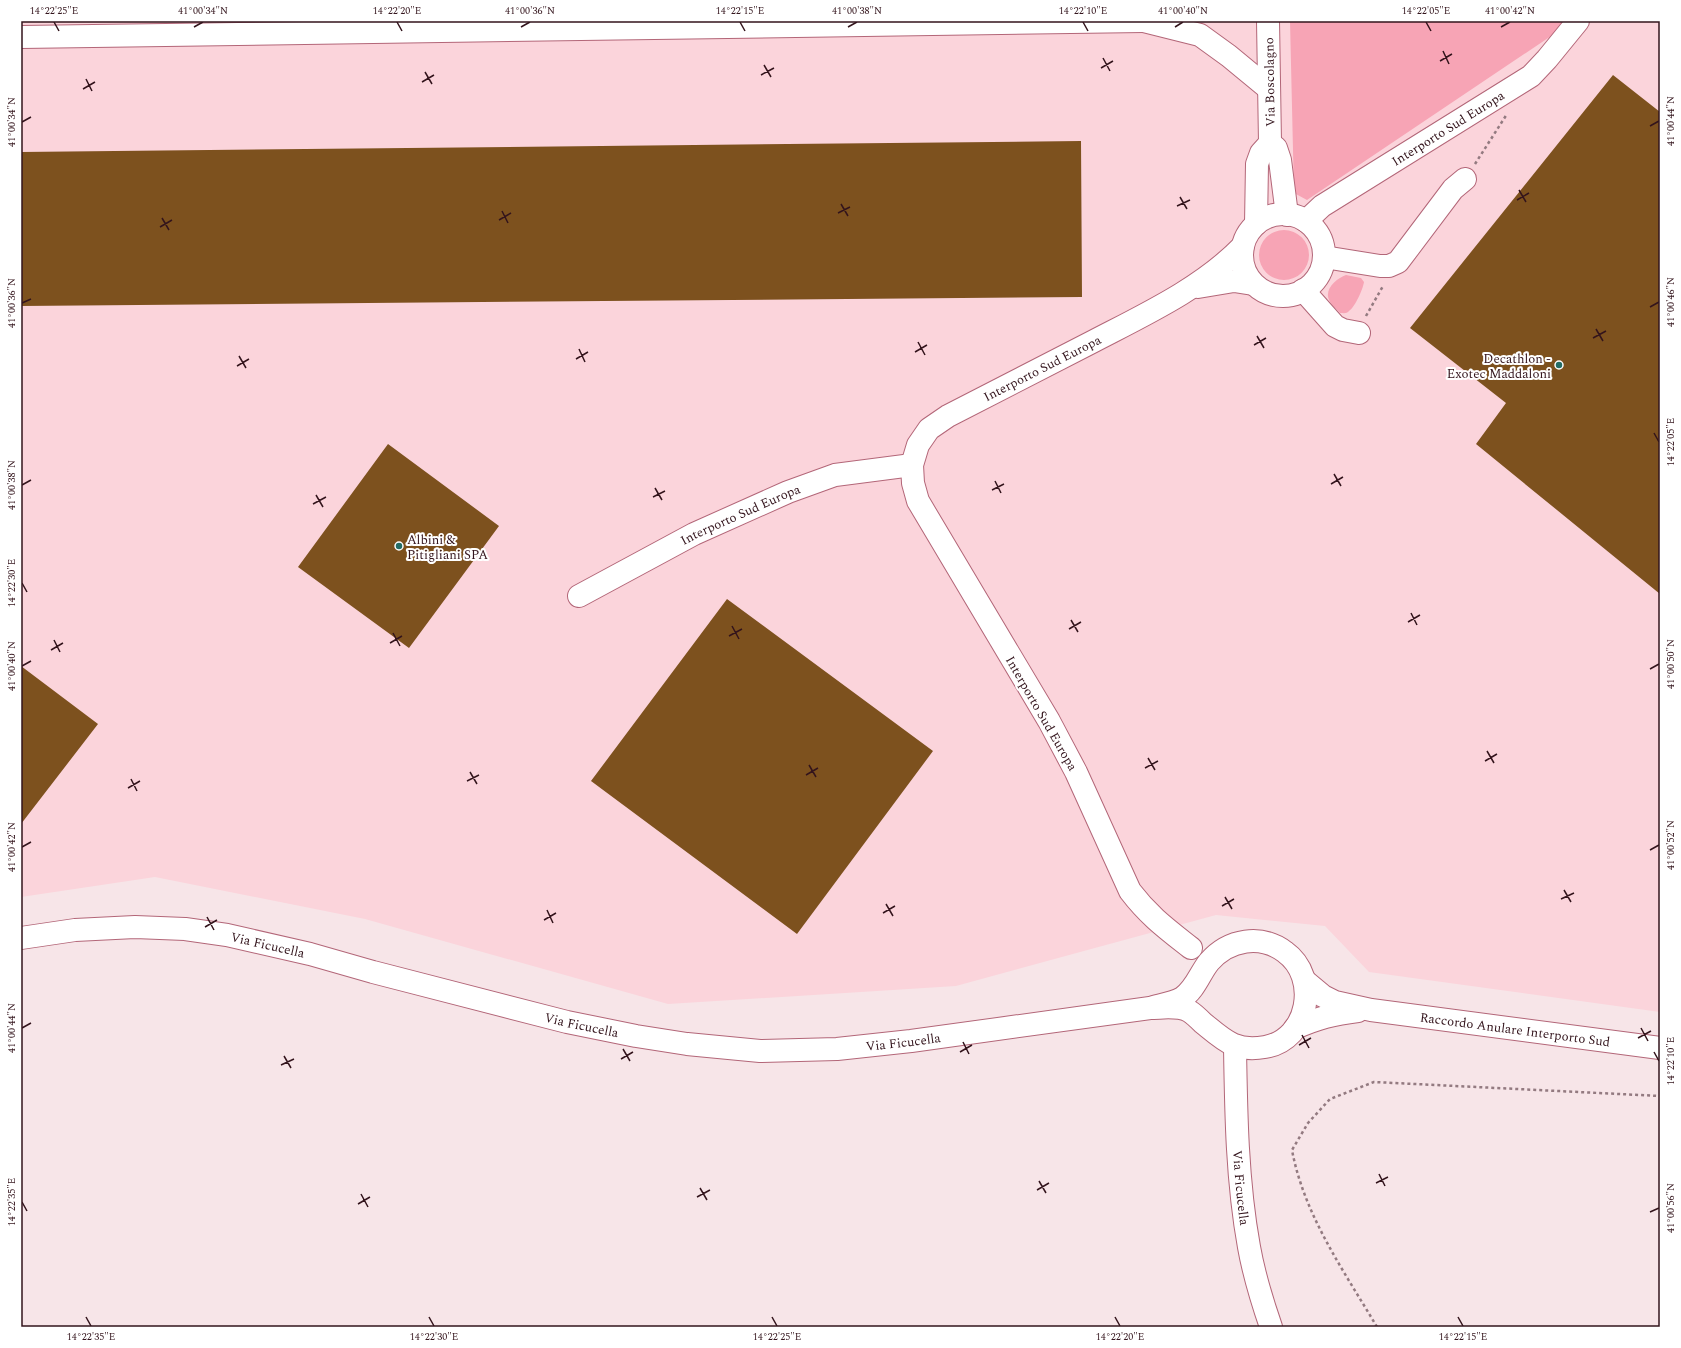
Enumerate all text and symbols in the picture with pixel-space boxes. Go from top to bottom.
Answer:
text: 14°22'25"E [30,3,78,19]
text: 41°00'34"N [178,3,228,19]
text: 14°22'20"E [373,3,421,19]
text: 41°00'36"N [505,3,555,19]
text: 14°22'15"E [716,3,764,19]
text: 41°00'38"N [832,3,882,19]
text: 14°22'10"E [1059,3,1107,19]
text: 41°00'40"N [1158,3,1208,19]
text: 14°22'05"E [1402,3,1450,19]
text: 41°00'42"N [1485,3,1535,19]
street label: Via Boscolagno [1259,37,1281,127]
street label: Interporto Sud Europa [1388,86,1509,171]
text: 41°00'44"N [1663,96,1679,146]
text: 41°00'34"N [4,97,20,147]
text: 41°00'46"N [1663,277,1679,327]
text: 41°00'36"N [4,278,20,328]
street label: Interporto Sud Europa [980,330,1105,407]
place label: Decathlon - Exotec Maddaloni [1447,349,1551,384]
marker: Decathlon - Exotec Maddaloni [1554,360,1564,370]
text: 14°22'05"E [1663,418,1679,466]
text: 41°00'38"N [4,460,20,510]
street label: Interporto Sud Europa [677,479,804,551]
place label: Albini & Pitigliani SPA [407,530,488,565]
marker: Albini & Pitigliani SPA [394,541,404,551]
text: 14°22'30"E [4,559,20,607]
text: 41°00'50"N [1663,639,1679,689]
text: 41°00'40"N [4,641,20,691]
street label: Interporto Sud Europa [1000,652,1083,775]
text: 41°00'52"N [1663,820,1679,870]
text: 41°00'42"N [4,822,20,872]
street label: Via Ficucella [229,927,307,964]
text: 41°00'44"N [4,1003,20,1053]
street label: Via Ficucella [542,1008,621,1043]
street label: Raccordo Anulare Interporto Sud [1419,1008,1611,1052]
street label: Via Ficucella [865,1028,943,1057]
text: 14°22'10"E [1663,1037,1679,1085]
street label: Via Ficucella [1227,1150,1254,1227]
text: 14°22'35"E [4,1178,20,1226]
text: 41°00'56"N [1663,1183,1679,1233]
text: 14°22'35"E [67,1329,115,1345]
text: 14°22'30"E [410,1329,458,1345]
text: 14°22'25"E [753,1329,801,1345]
text: 14°22'20"E [1096,1329,1144,1345]
text: 14°22'15"E [1439,1329,1487,1345]

